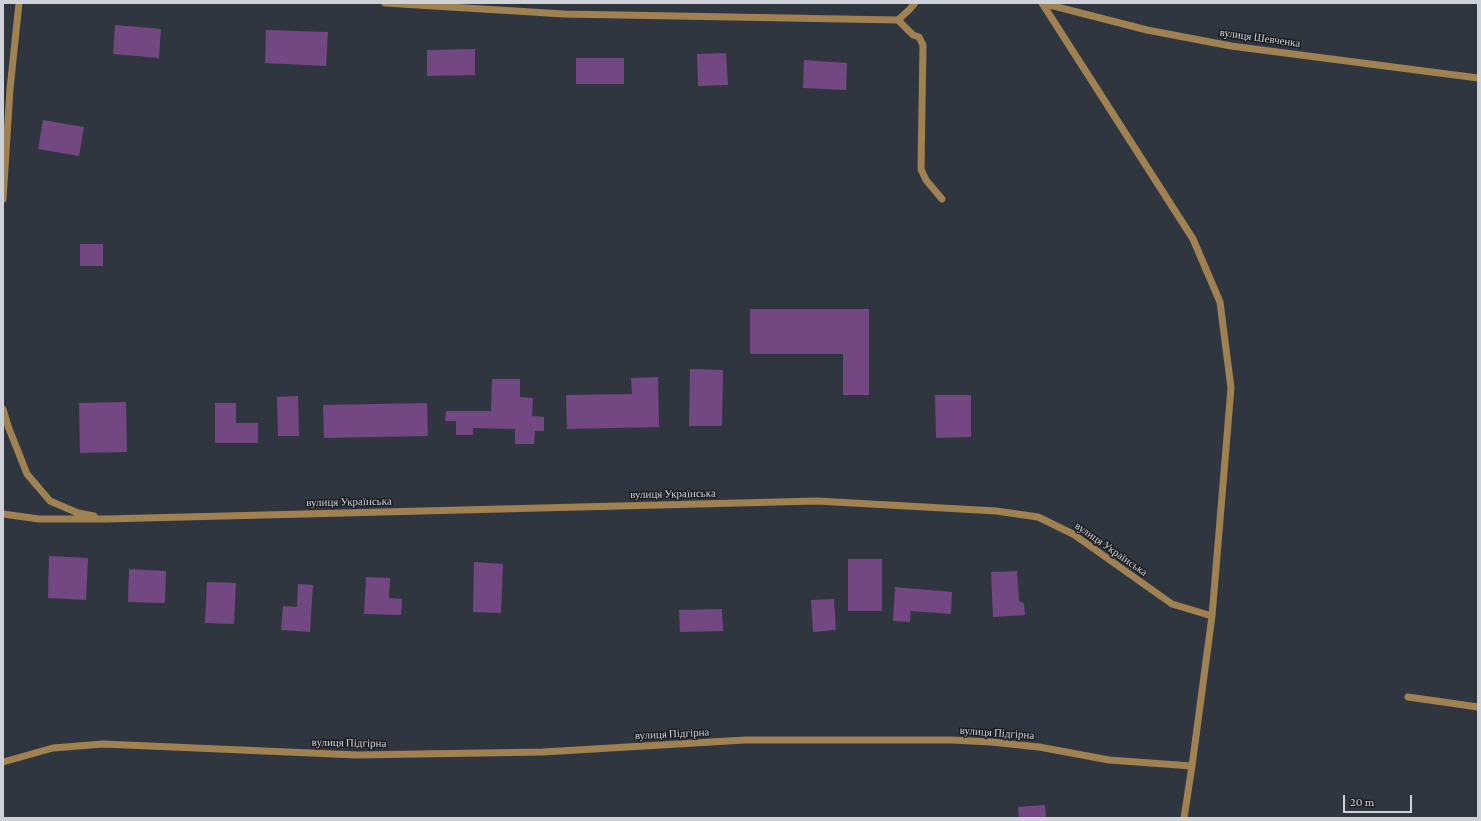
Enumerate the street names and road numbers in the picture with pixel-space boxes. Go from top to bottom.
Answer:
street label: вулиця Шевченка [1219,26,1301,50]
street label: вулиця Українська [630,487,716,501]
street label: вулиця Українська [306,495,392,509]
street label: вулиця Українська [1072,519,1150,579]
street label: вулиця Підгірна [959,724,1035,742]
street label: вулиця Підгірна [634,725,710,743]
street label: вулиця Підгірна [312,736,386,750]

